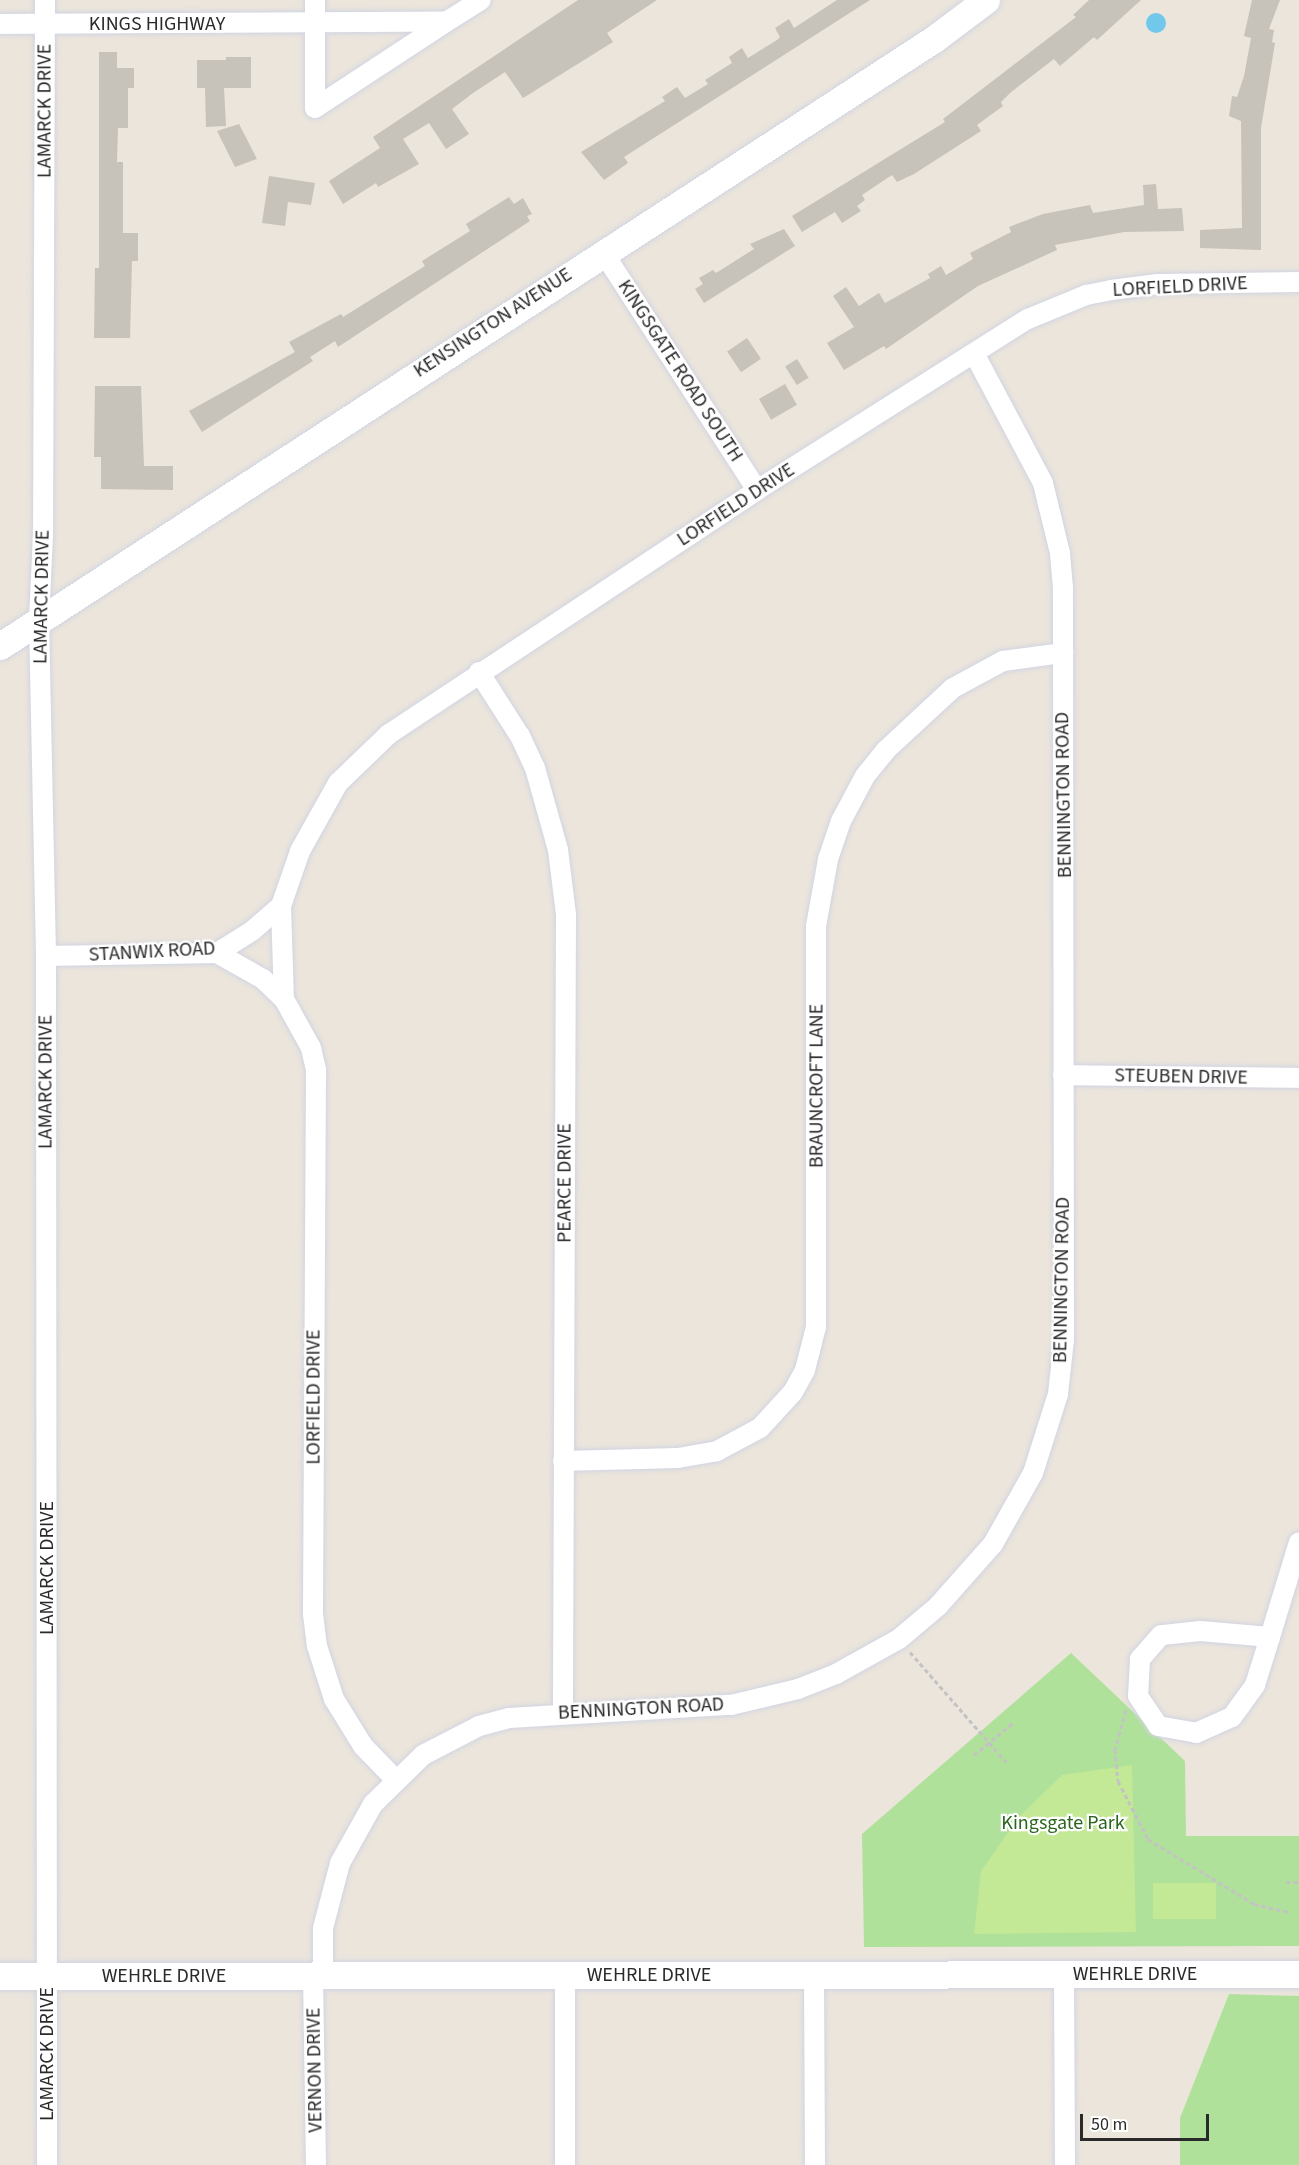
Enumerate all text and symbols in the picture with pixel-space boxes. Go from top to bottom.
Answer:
street label: KINGS HIGHWAY [89,12,225,36]
street label: LAMARCK DRIVE [33,44,57,178]
street label: KENSINGTON AVENUE [409,263,577,383]
street label: LORFIELD DRIVE [1112,271,1248,303]
street label: KINGSGATE ROAD SOUTH [612,275,748,467]
street label: LORFIELD DRIVE [673,458,799,552]
street label: LAMARCK DRIVE [29,530,55,664]
street label: BENNINGTON ROAD [1051,712,1077,878]
street label: STANWIX ROAD [88,937,216,967]
street label: BRAUNCROFT LANE [805,1004,829,1168]
street label: LAMARCK DRIVE [34,1015,58,1149]
street label: STEUBEN DRIVE [1114,1064,1248,1090]
street label: PEARCE DRIVE [553,1123,577,1243]
street label: BENNINGTON ROAD [1049,1197,1075,1363]
street label: LORFIELD DRIVE [302,1329,326,1465]
street label: LAMARCK DRIVE [35,1501,59,1635]
street label: BENNINGTON ROAD [557,1693,725,1725]
park label: Kingsgate Park [1001,1811,1125,1835]
street label: WEHRLE DRIVE [1073,1962,1197,1986]
street label: WEHRLE DRIVE [587,1963,711,1987]
street label: WEHRLE DRIVE [102,1964,226,1988]
street label: LAMARCK DRIVE [35,1987,59,2121]
street label: VERNON DRIVE [302,2007,328,2133]
scale bar [1083,2102,1212,2140]
text: 50 m [1091,2112,1127,2137]

